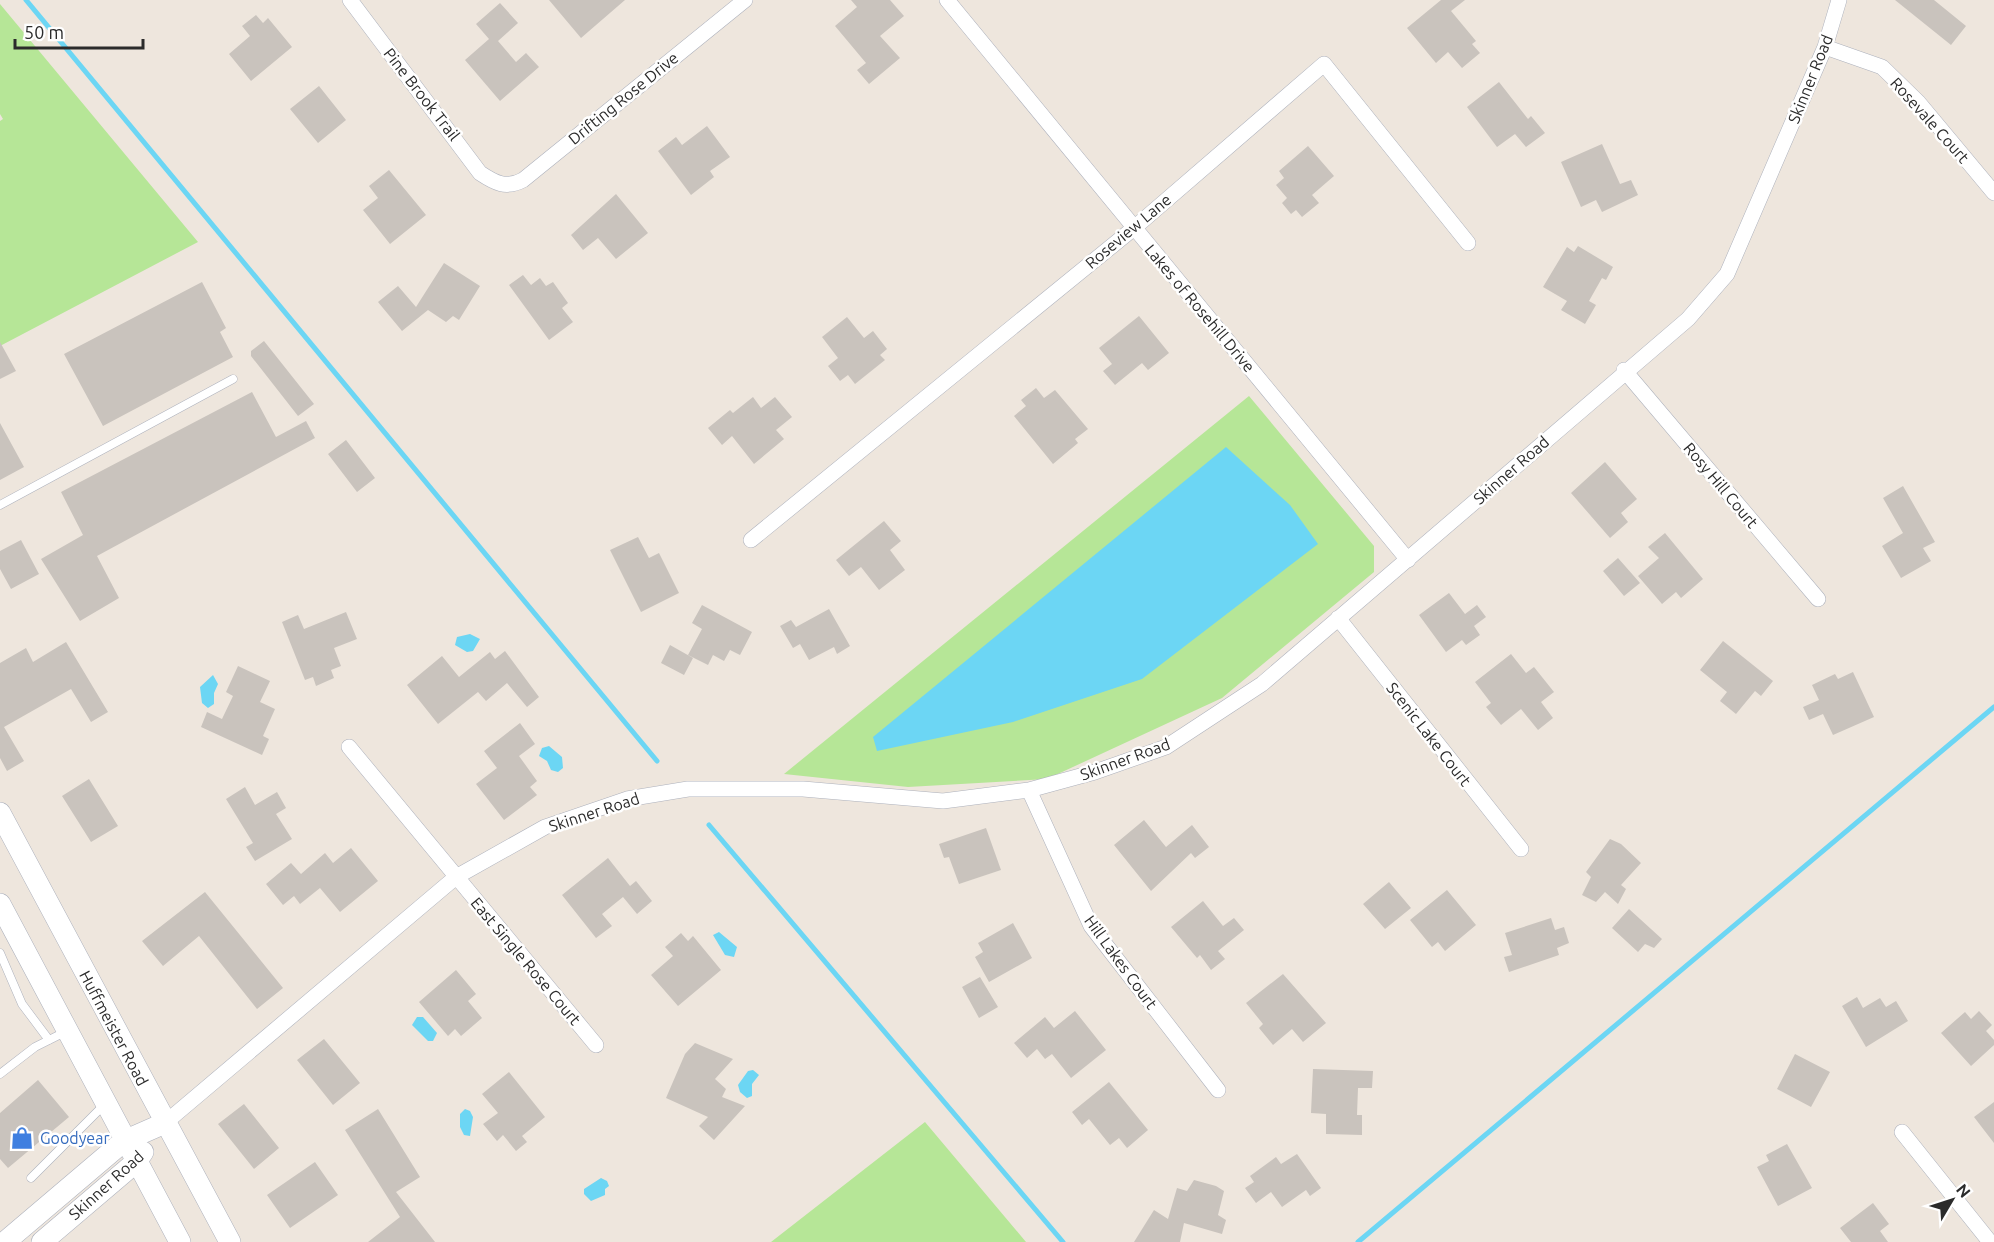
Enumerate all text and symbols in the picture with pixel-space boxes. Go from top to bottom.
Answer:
scale bar [15,12,142,50]
text: 50 m [24,22,64,42]
street label: Skinner Road [1784,32,1836,126]
street label: Pine Brook Trail [380,44,464,144]
street label: Drifting Rose Drive [564,48,682,148]
street label: Rosevale Court [1887,74,1973,167]
street label: Roseview Lane [1082,190,1174,272]
street label: Lakes of Rosehill Drive [1141,241,1259,375]
street label: Skinner Road [1470,432,1552,508]
street label: Rosy Hill Court [1680,439,1762,532]
street label: Scenic Lake Court [1383,679,1475,790]
street label: Skinner Road [1078,734,1172,784]
street label: Skinner Road [546,789,642,835]
street label: East Single Rose Court [467,894,585,1029]
street label: Hill Lakes Court [1081,912,1161,1013]
street label: Huffmeister Road [76,967,152,1089]
shop icon: Goodyear [9,1125,35,1151]
place label: Goodyear [40,1129,110,1147]
street label: Skinner Road [65,1147,147,1223]
north arrow [1922,1170,1982,1230]
text: N [1953,1180,1974,1201]

